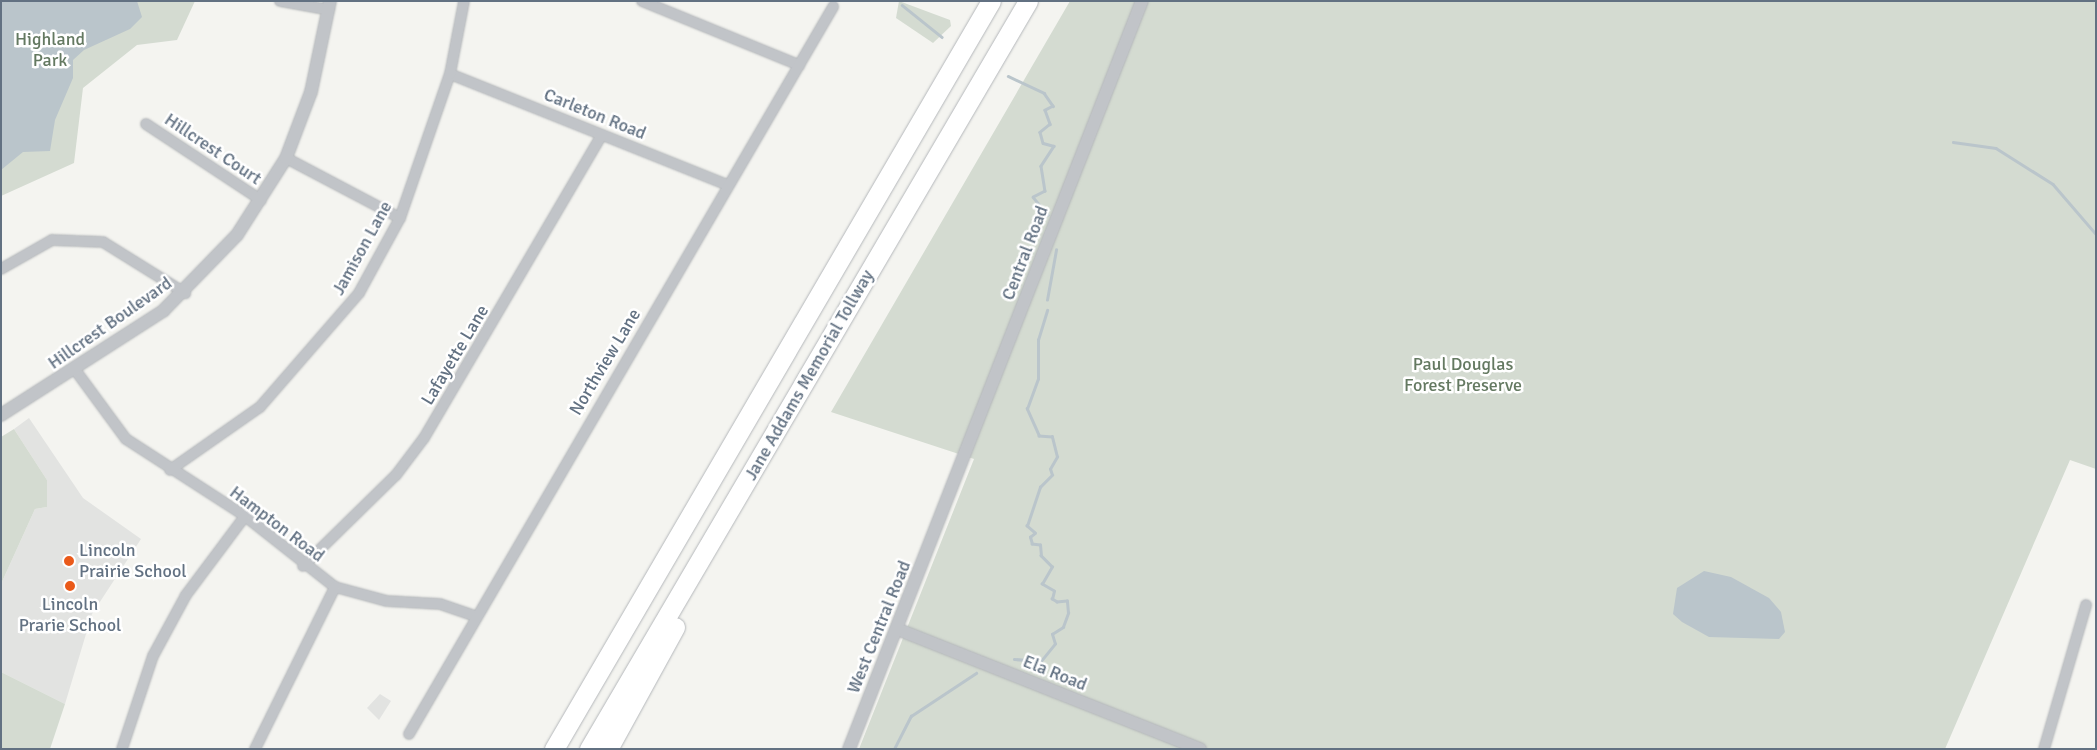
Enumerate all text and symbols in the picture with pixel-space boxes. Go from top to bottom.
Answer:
park label: Highland Park [15,29,85,72]
street label: Carleton Road [541,84,649,144]
street label: Hillcrest Court [160,109,266,189]
street label: Jamison Lane [327,197,397,299]
street label: Central Road [997,203,1053,303]
street label: Jane Addams Memorial Tollway [740,266,878,484]
street label: Hillcrest Boulevard [44,272,176,374]
street label: Lafayette Lane [417,301,493,409]
street label: Northview Lane [565,305,645,419]
park label: Paul Douglas Forest Preserve [1404,354,1522,396]
street label: Hampton Road [225,481,329,567]
place label: Lincoln Prairie School [79,540,187,582]
marker: Lincoln Prairie School [63,555,75,567]
street label: West Central Road [843,558,915,696]
marker: Lincoln Prarie School [64,580,76,592]
place label: Lincoln Prarie School [19,594,121,636]
street label: Ela Road [1020,650,1090,696]

